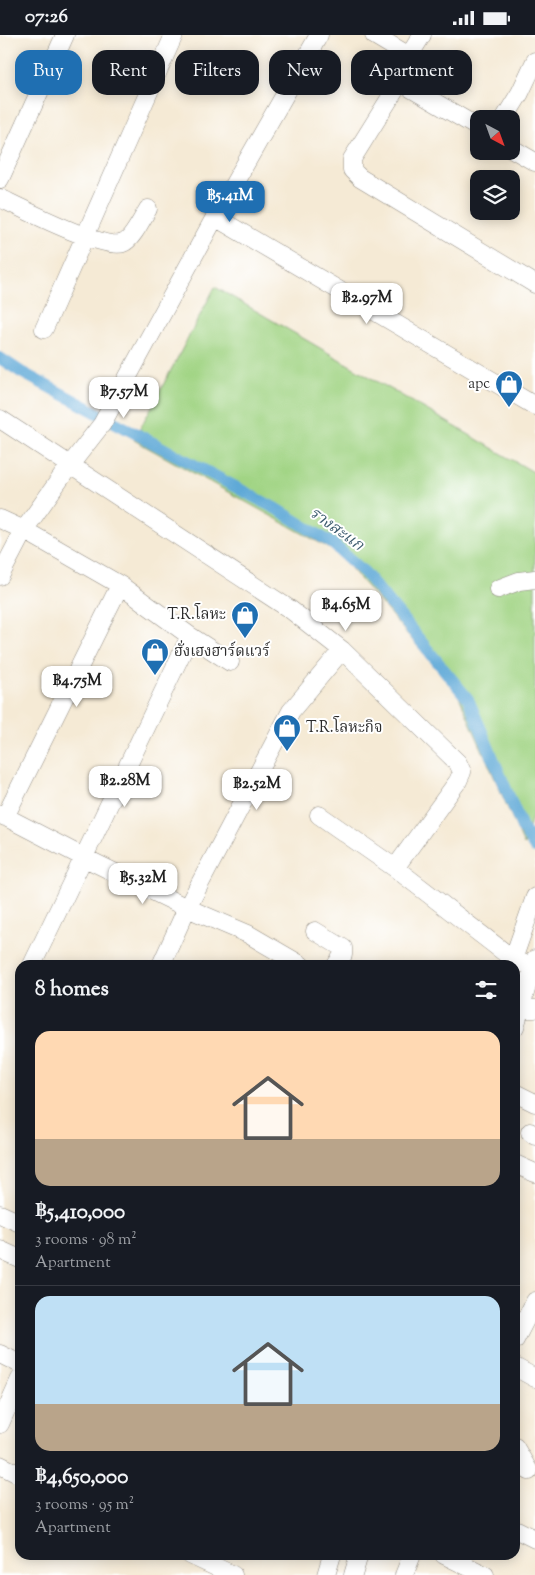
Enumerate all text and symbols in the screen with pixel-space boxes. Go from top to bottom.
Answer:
text: 07:26 [25,4,68,31]
chip: Buy [15,50,82,95]
chip: Rent [92,50,165,95]
chip: Filters [175,50,259,95]
chip: New [269,50,341,95]
chip: Apartment [351,50,472,95]
north arrow [470,110,520,160]
map controls [470,110,520,220]
button: layers [470,170,520,220]
pin: ฿5.41M [189,181,271,223]
text: ฿5.41M [207,185,253,208]
pin: ฿2.97M [326,283,408,325]
text: ฿2.97M [342,287,392,310]
shop icon: apc [494,369,524,408]
place label: apc [468,374,490,395]
pin: ฿7.57M [83,377,165,419]
text: ฿7.57M [100,381,148,404]
water label: รางสะแก [304,503,369,558]
pin: ฿4.65M [305,589,387,632]
text: ฿4.65M [322,594,370,617]
shop icon: T.R.โลหะ [230,600,260,639]
place label: T.R.โลหะ [167,603,226,626]
shop icon: ฮั่งเฮงฮาร์ดแวร์ [140,637,170,676]
place label: ฮั่งเฮงฮาร์ดแวร์ [174,640,271,663]
pin: ฿4.75M [36,665,118,708]
text: ฿4.75M [52,670,102,693]
shop icon: T.R.โลหะกิจ [272,713,302,752]
place label: T.R.โลหะกิจ [306,716,383,739]
pin: ฿2.28M [84,765,166,808]
pin: ฿2.52M [216,769,298,811]
text: ฿2.28M [100,770,150,793]
text: ฿2.52M [233,773,281,796]
pin: ฿5.32M [102,863,184,905]
text: ฿5.32M [119,867,167,890]
text: 8 homes [35,975,109,1005]
icon: filters [472,976,500,1004]
icon: home [223,1063,313,1153]
text: ฿5,410,000 [35,1198,125,1228]
text: 3 rooms · 98 m² [35,1229,137,1252]
text: Apartment [35,1252,111,1275]
icon: home [223,1329,313,1419]
text: ฿4,650,000 [35,1463,128,1493]
text: 3 rooms · 95 m² [35,1494,134,1517]
text: Apartment [35,1517,111,1540]

